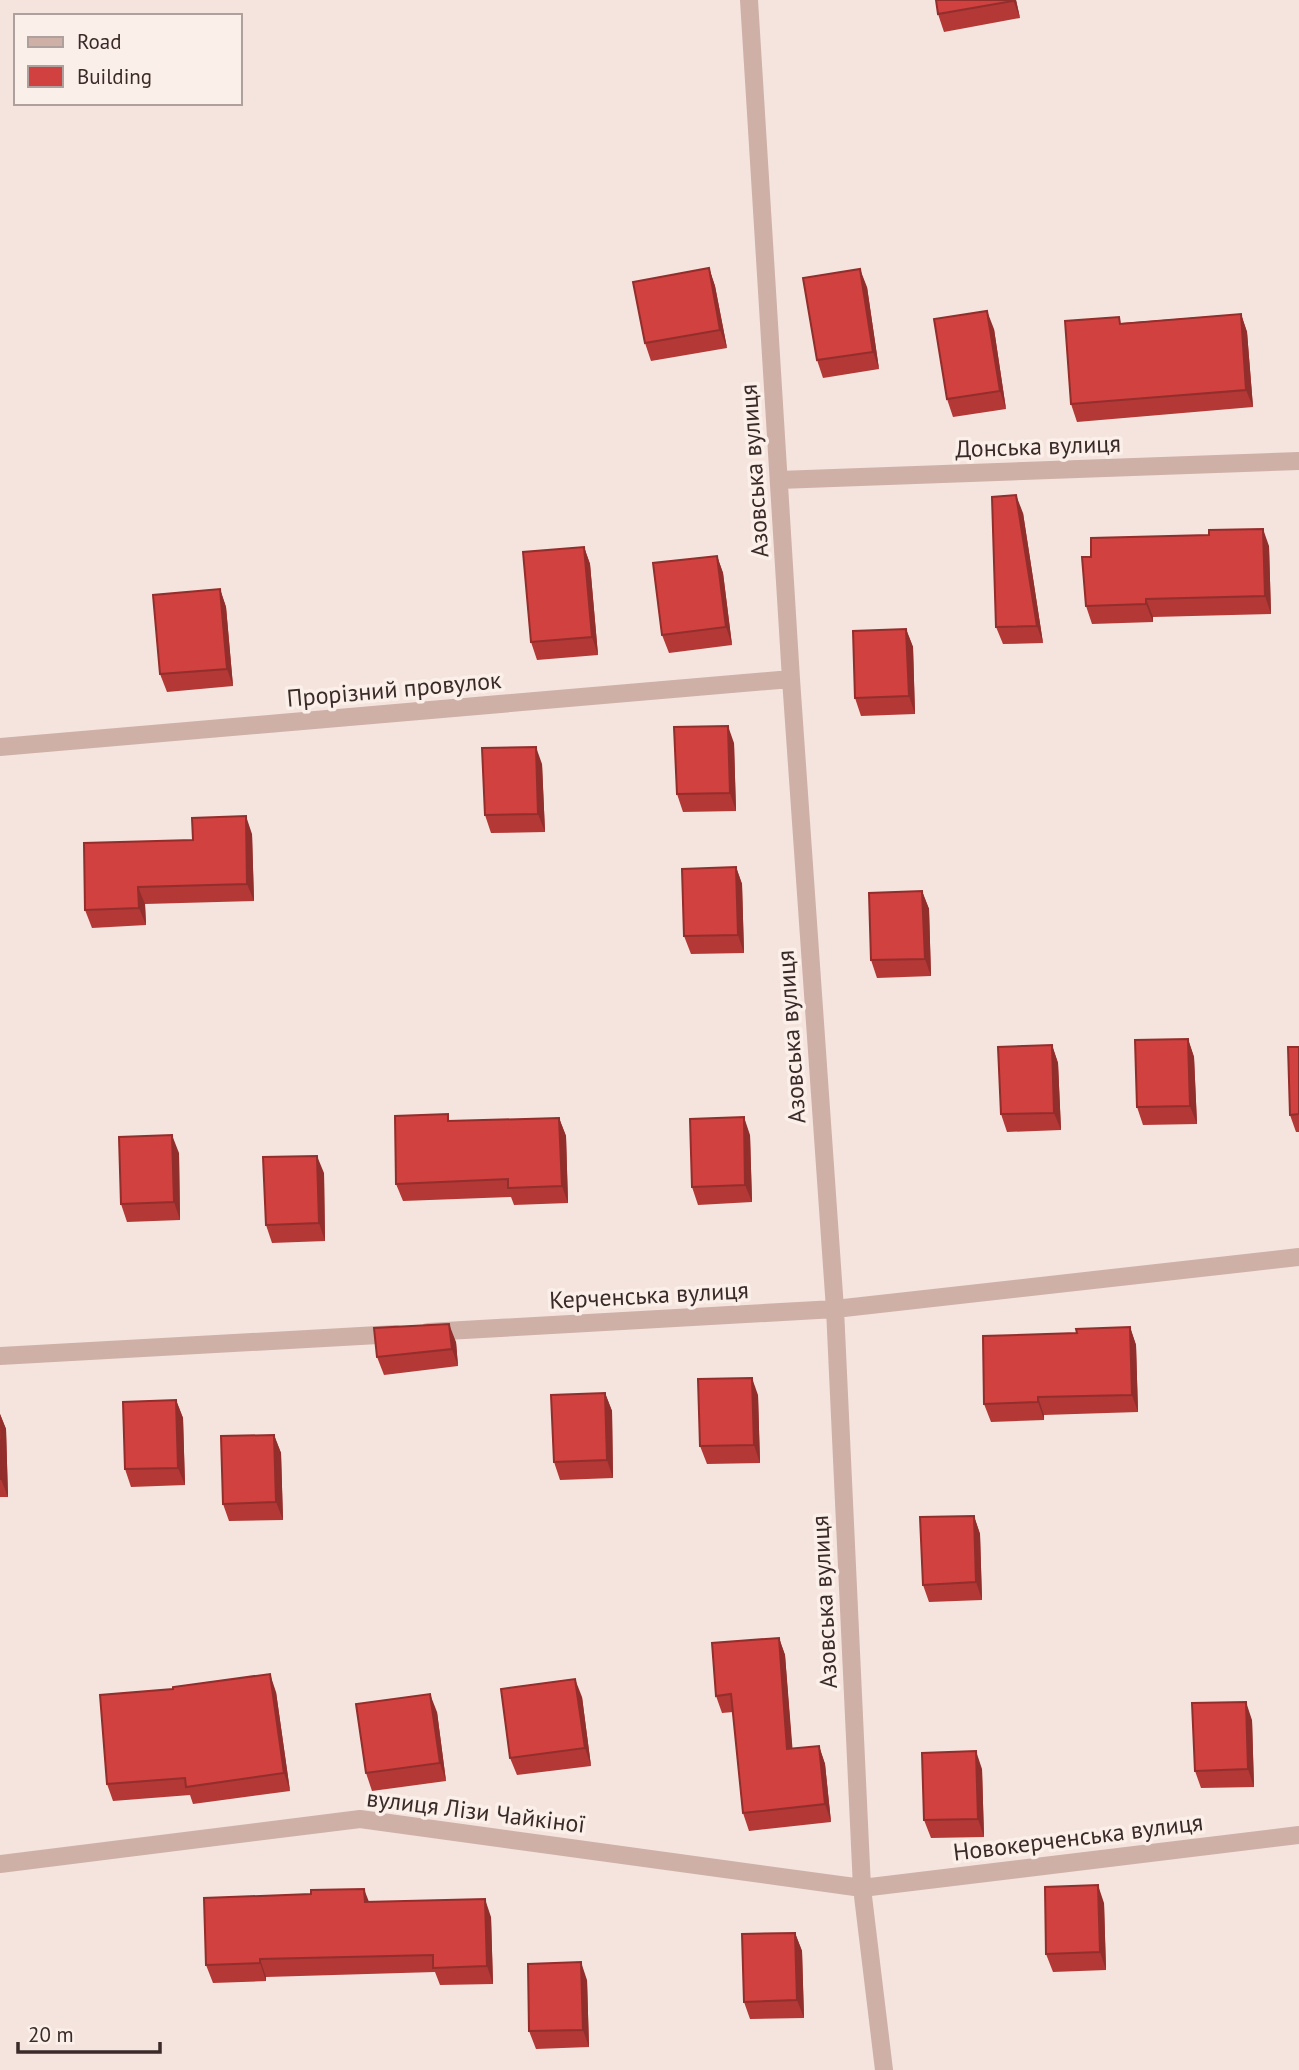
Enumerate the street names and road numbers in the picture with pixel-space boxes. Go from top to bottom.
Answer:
street label: Азовська вулиця [732,383,776,559]
street label: Донська вулиця [955,428,1121,464]
street label: Прорізний провулок [285,664,503,714]
street label: Азовська вулиця [769,949,813,1125]
street label: Керченська вулиця [549,1274,749,1316]
street label: Азовська вулиця [804,1514,844,1690]
street label: вулиця Лізи Чайкіної [365,1782,587,1840]
street label: Новокерченська вулиця [951,1806,1205,1868]

